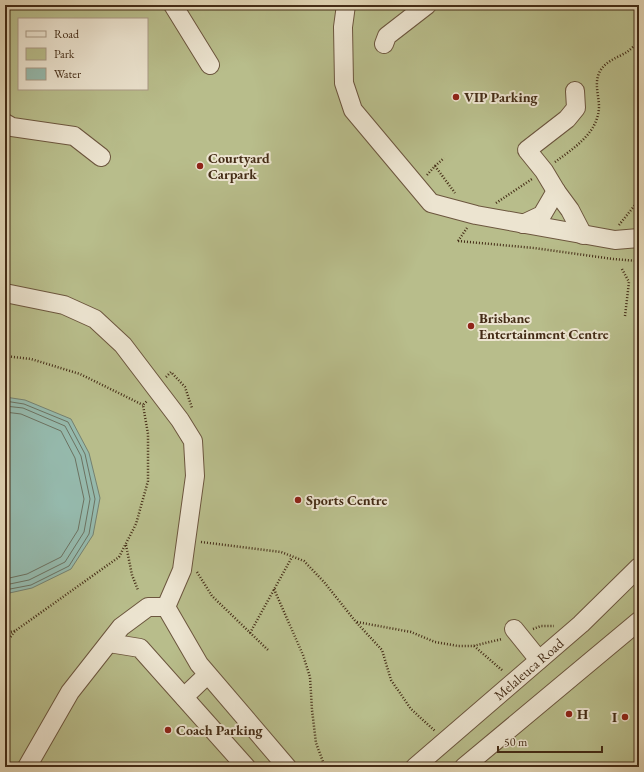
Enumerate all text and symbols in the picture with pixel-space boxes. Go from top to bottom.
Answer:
legend [18,18,148,90]
text: Road [54,26,80,42]
text: Park [54,46,75,62]
text: Water [54,66,81,82]
place label: VIP Parking [464,88,539,106]
marker: VIP Parking [451,92,461,102]
place label: Courtyard Carpark [208,149,270,183]
marker: Courtyard Carpark [195,161,205,171]
place label: Brisbane Entertainment Centre [479,309,609,343]
marker: Brisbane Entertainment Centre [466,321,476,331]
place label: Sports Centre [306,491,387,509]
marker: Sports Centre [293,495,303,505]
street label: Melaleuca Road [490,634,568,704]
place label: H [577,705,588,723]
place label: I [612,708,617,726]
marker: H [564,709,574,719]
marker: I [620,712,630,722]
place label: Coach Parking [176,721,264,739]
marker: Coach Parking [163,725,173,735]
scale bar [498,728,602,754]
text: 50 m [504,734,528,750]

